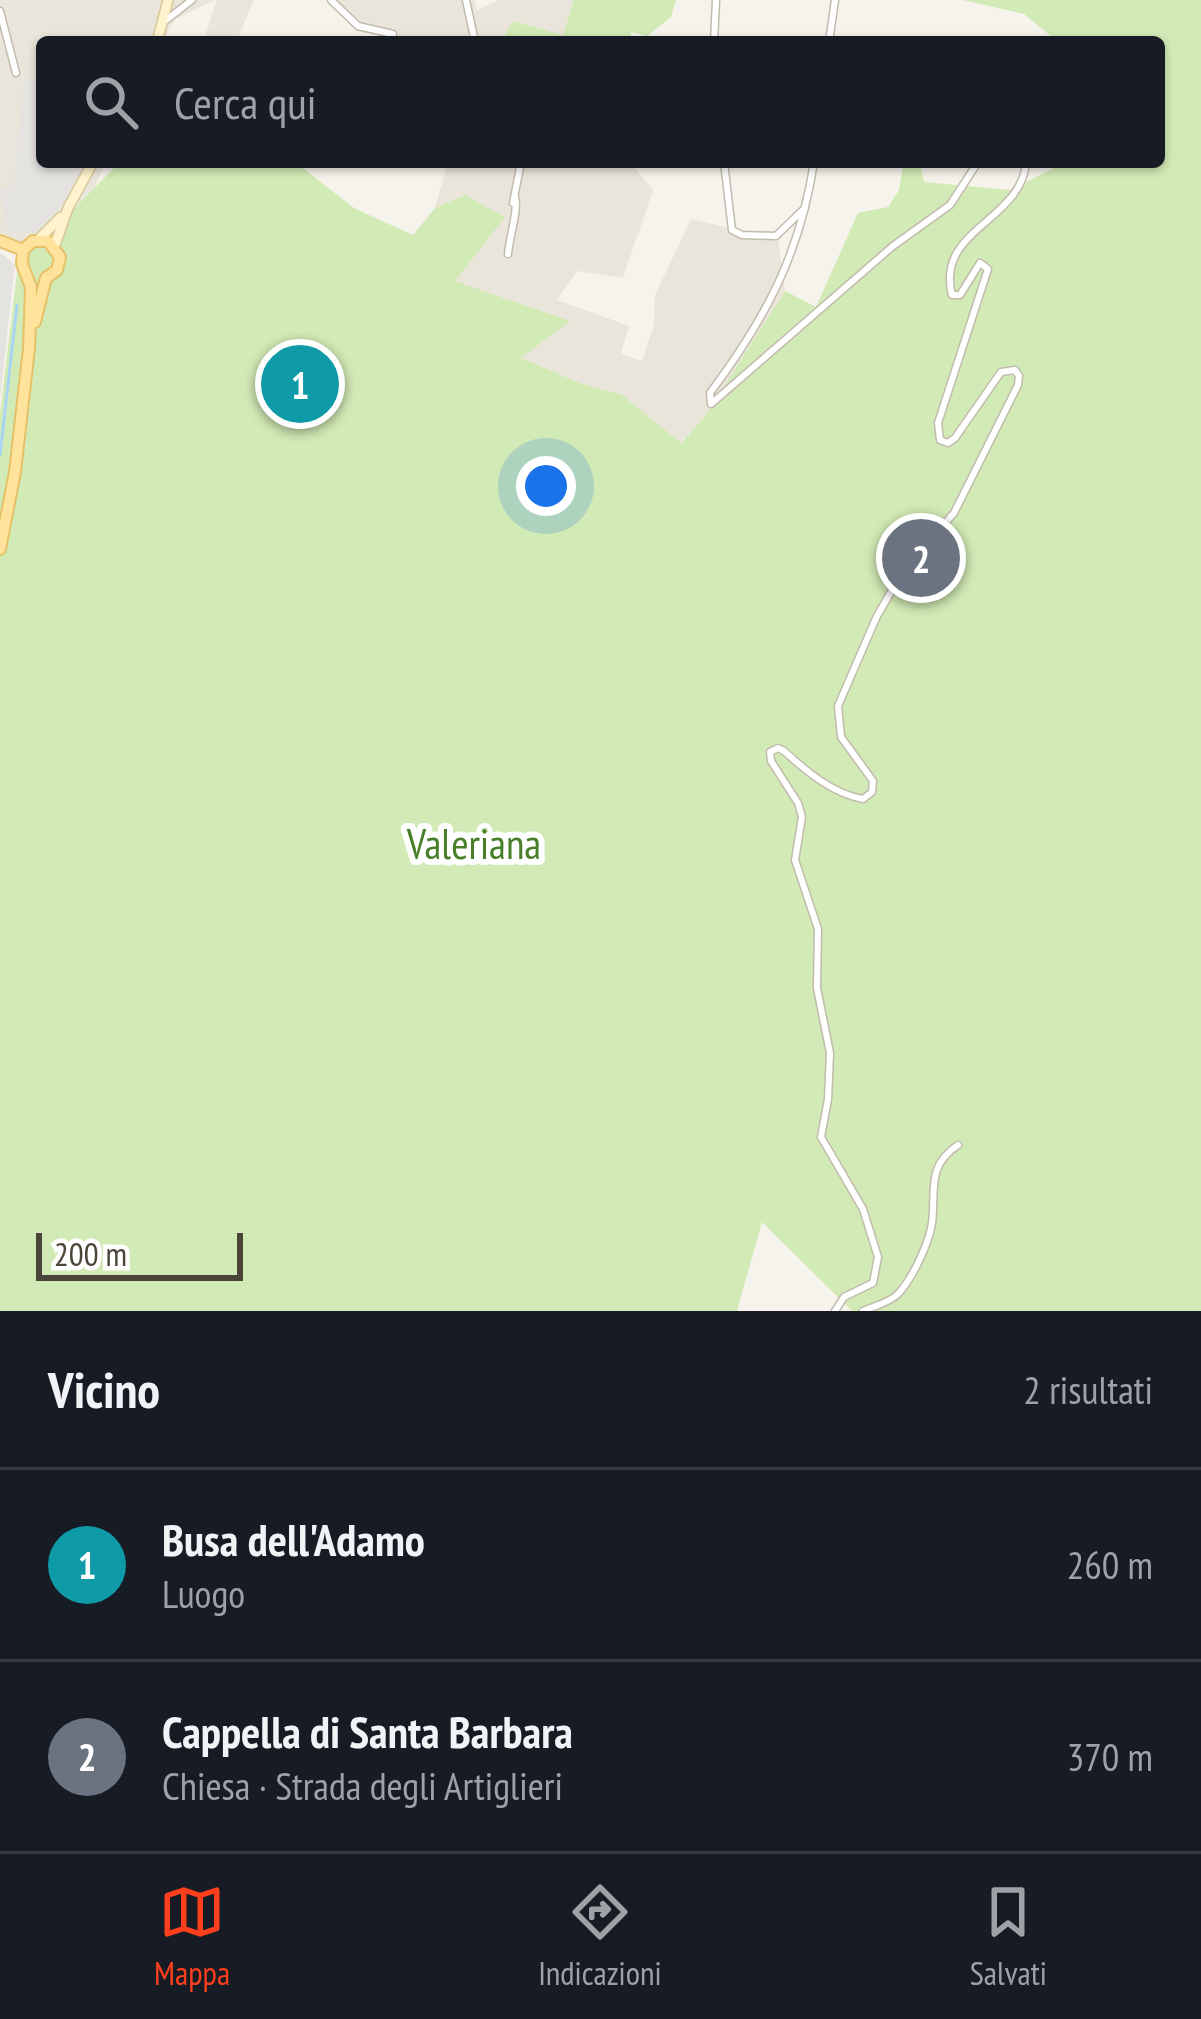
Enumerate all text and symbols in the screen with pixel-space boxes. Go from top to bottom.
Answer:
search box [36,36,1165,168]
icon: search [78,69,144,135]
text: Cerca qui [174,73,317,131]
pin: 1 [261,339,339,429]
your location [516,456,576,516]
pin: 2 [882,513,960,603]
park label: Valeriana [406,816,541,871]
scale bar [36,1227,243,1280]
text: 200 m [54,1232,127,1275]
text: Vicino [48,1356,160,1422]
text: 2 risultati [1023,1364,1153,1415]
text: Busa dell'Adamo [162,1510,425,1568]
text: 1 [78,1539,96,1590]
text: 260 m [1067,1539,1153,1590]
text: Luogo [162,1568,245,1619]
text: Cappella di Santa Barbara [162,1702,573,1760]
text: 2 [78,1731,96,1782]
text: 370 m [1067,1731,1153,1782]
text: Chiesa · Strada degli Artiglieri [162,1760,563,1811]
tab: Mappa [154,1879,230,1994]
tab: Indicazioni [538,1879,662,1994]
tab: Salvati [970,1879,1047,1994]

